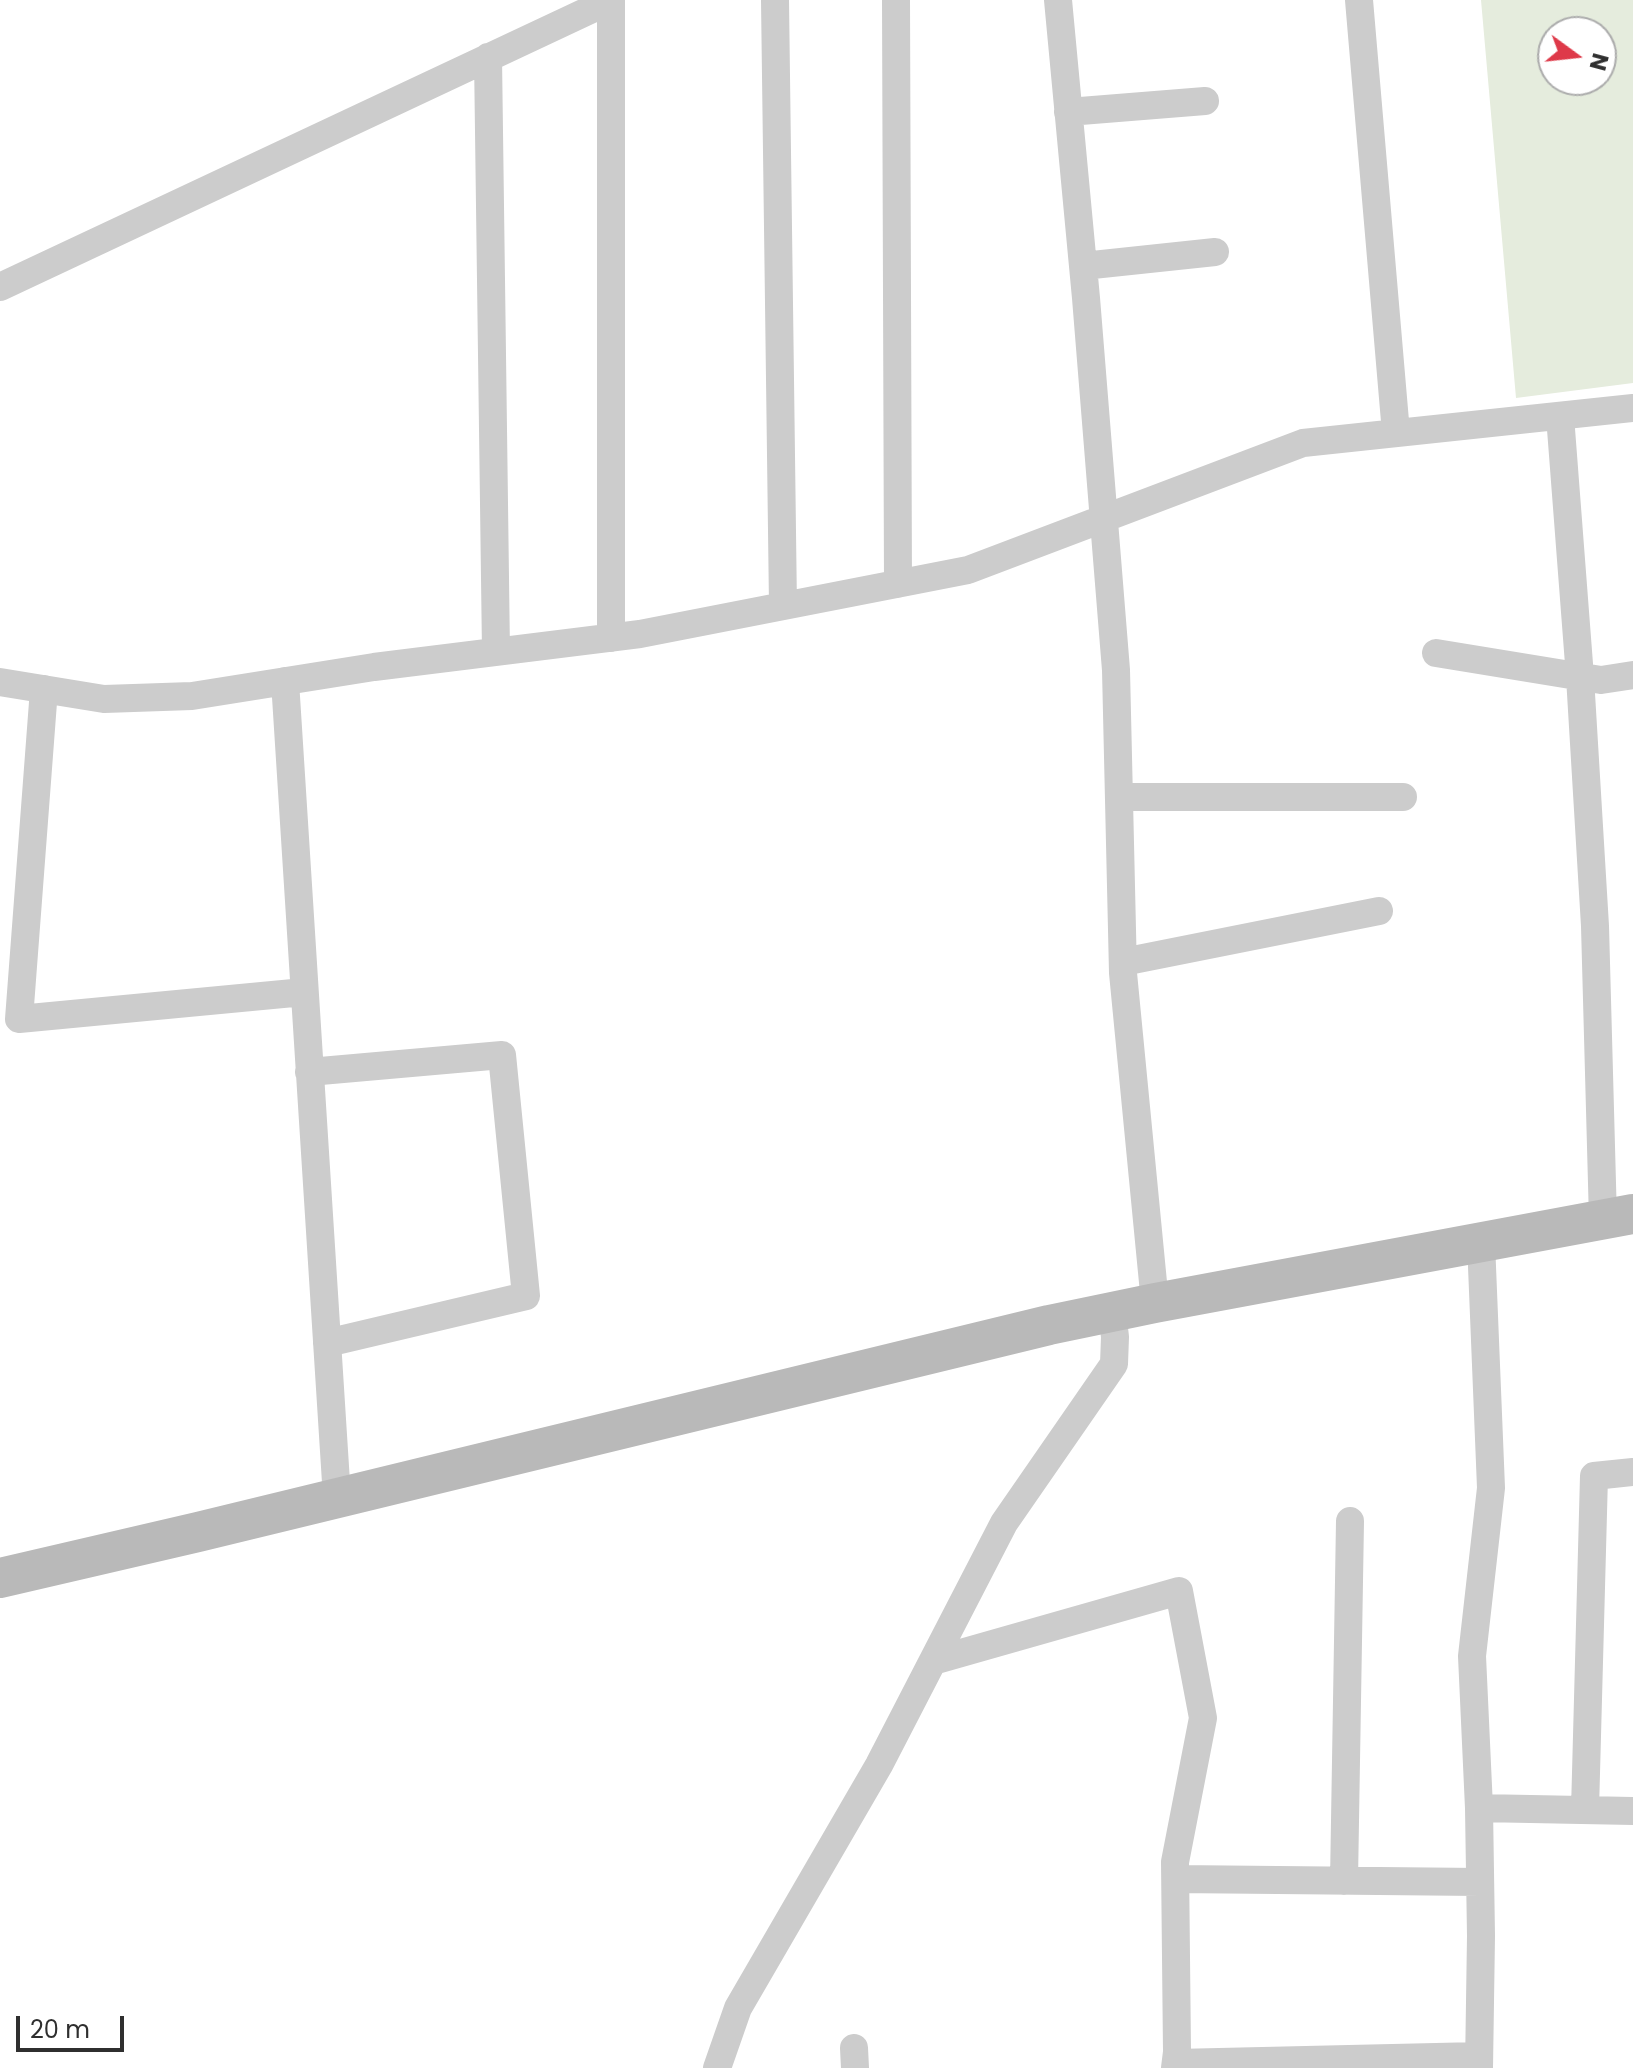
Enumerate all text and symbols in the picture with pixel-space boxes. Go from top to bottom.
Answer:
north arrow [1537,16,1617,96]
text: N [1582,50,1616,74]
scale bar [20,2000,128,2050]
text: 20 m [30,2013,90,2046]

